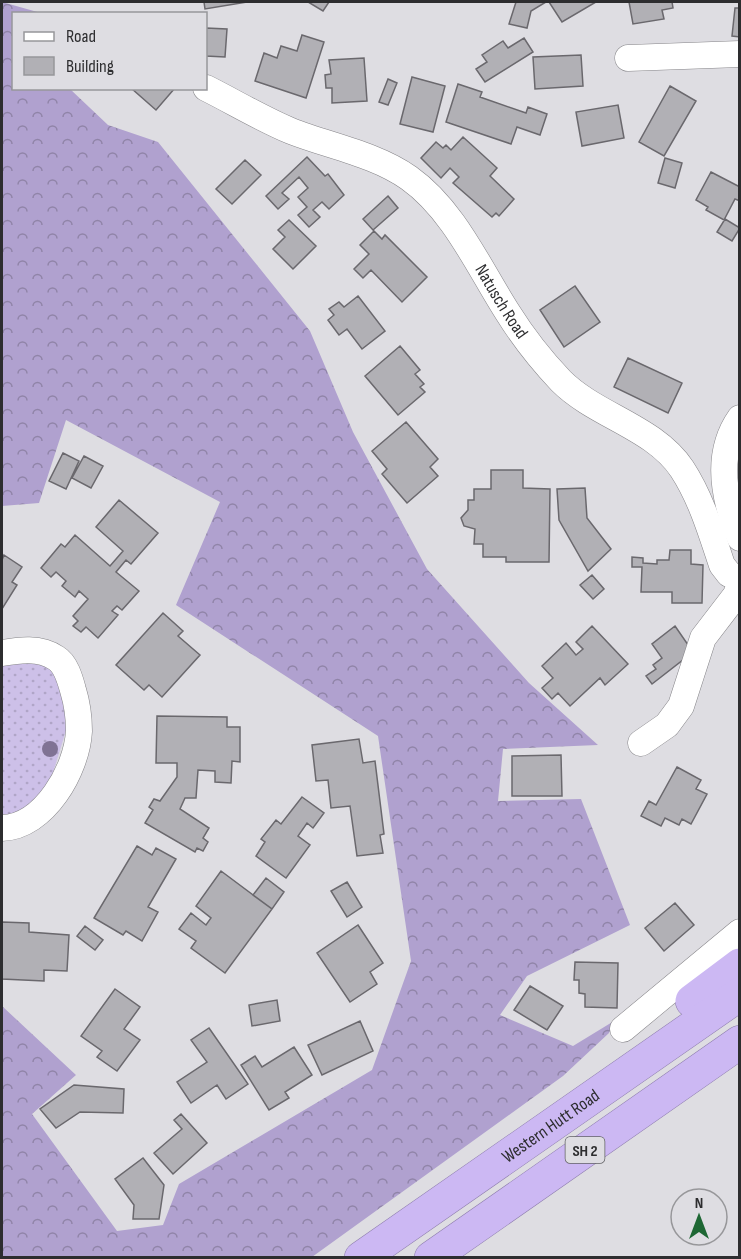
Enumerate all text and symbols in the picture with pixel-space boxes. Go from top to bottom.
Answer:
legend [12,12,207,90]
text: Road [66,26,96,47]
text: Building [66,56,114,77]
street label: Natusch Road [470,261,532,343]
street label: Western Hutt Road [498,1085,604,1168]
road number: SH 2 [566,1137,604,1163]
north arrow [669,1187,729,1247]
text: N [695,1194,703,1213]

